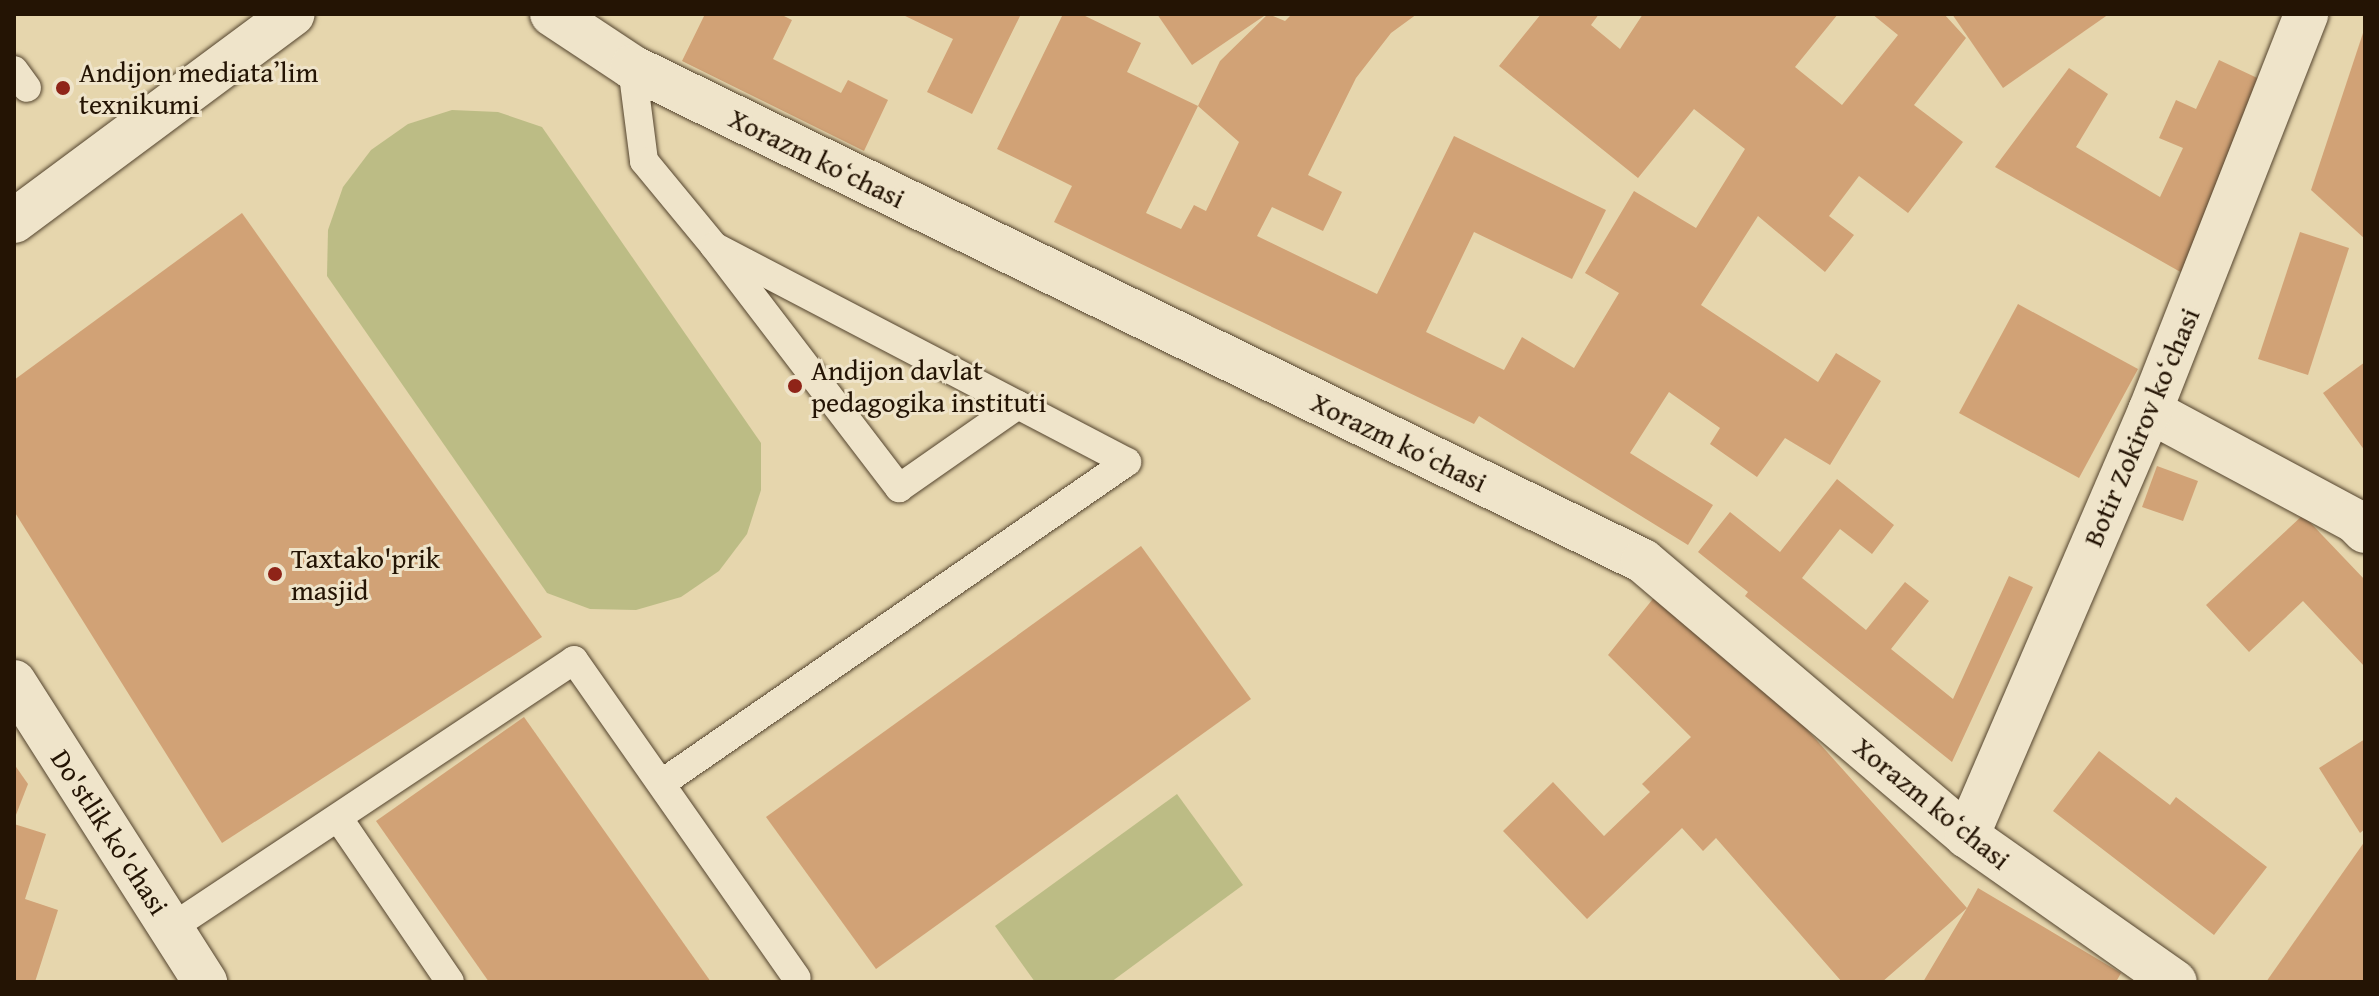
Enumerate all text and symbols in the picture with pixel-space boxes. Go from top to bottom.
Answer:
place label: Andijon mediataʼlim texnikumi [79,55,318,121]
marker: Andijon mediataʼlim texnikumi [54,79,72,97]
street label: Xorazm koʻchasi [724,101,910,215]
street label: Botir Zokirov koʻchasi [2076,303,2206,551]
place label: Andijon davlat pedagogika instituti [811,353,1046,419]
marker: Andijon davlat pedagogika instituti [786,377,804,395]
street label: Xorazm koʻchasi [1306,385,1492,499]
place label: Taxtako'prik masjid [291,541,440,607]
marker: Taxtako'prik masjid [266,565,284,583]
street label: Xorazm koʻchasi [1847,730,2017,876]
street label: Do'stlik ko'chasi [44,743,176,921]

